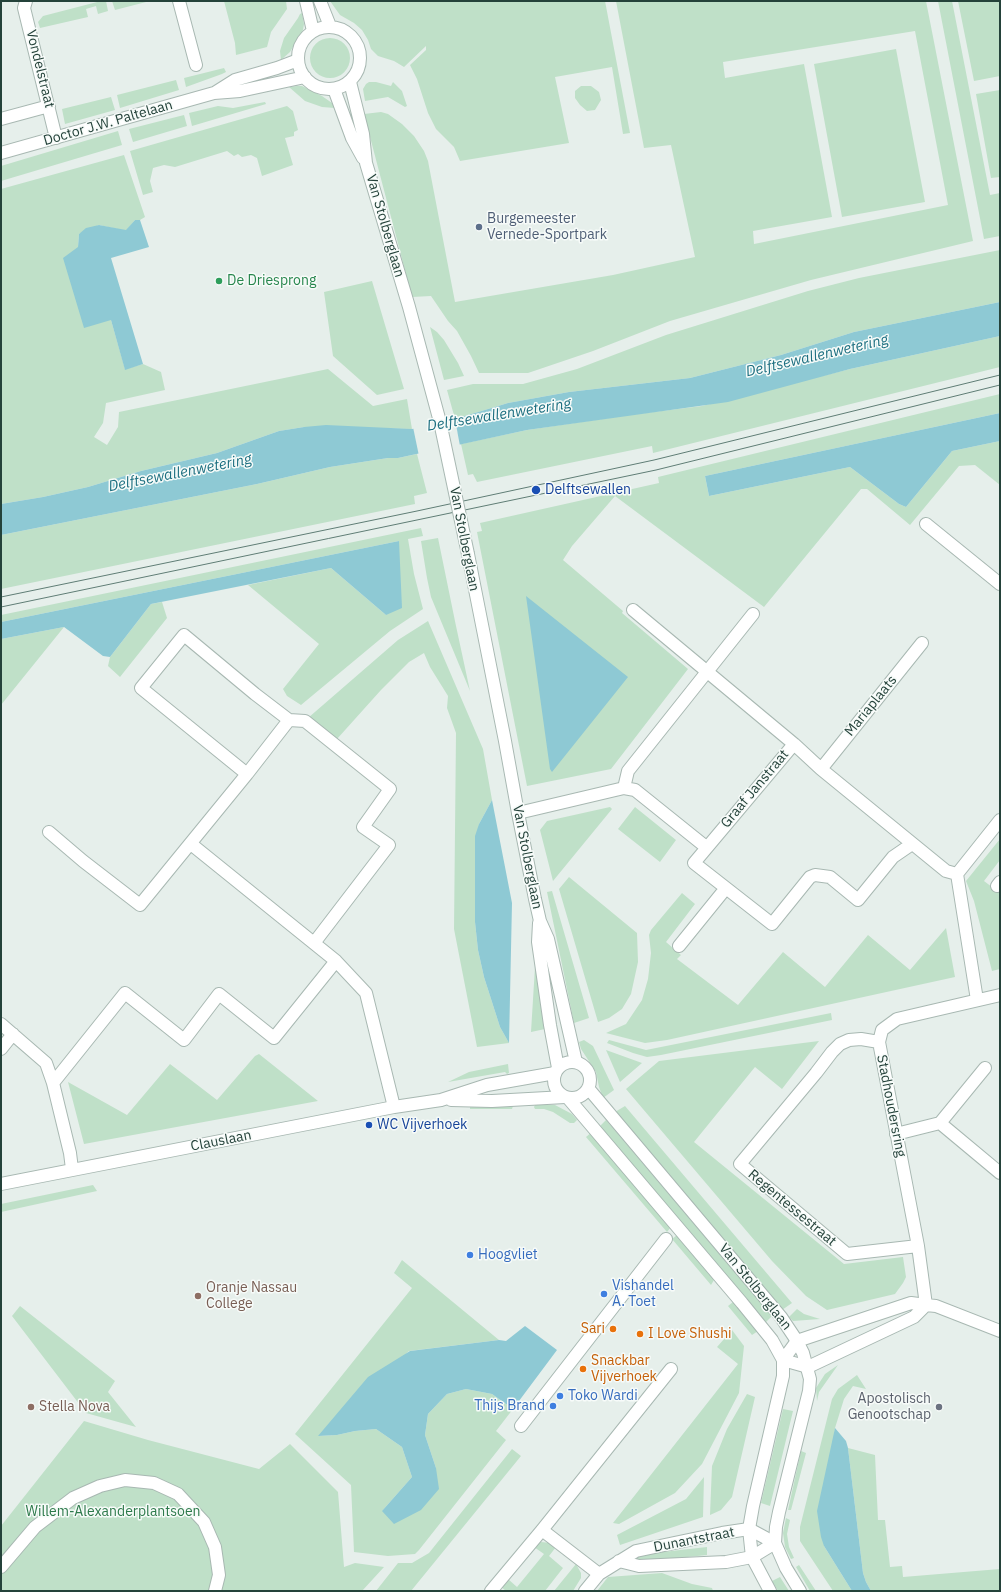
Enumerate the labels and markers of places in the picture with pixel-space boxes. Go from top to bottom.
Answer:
place label: Burgemeester Vernede-Sportpark [487,211,607,244]
marker: Burgemeester Vernede-Sportpark [474,222,484,232]
place label: De Driesprong [227,273,316,289]
marker: De Driesprong [214,276,224,286]
place label: Delftsewallen [545,482,631,498]
marker: Delftsewallen [530,484,542,496]
place label: WC Vijverhoek [377,1117,467,1133]
marker: WC Vijverhoek [364,1120,374,1130]
place label: Hoogvliet [478,1247,538,1263]
marker: Hoogvliet [465,1250,475,1260]
place label: Vishandel A. Toet [612,1278,674,1310]
place label: Oranje Nassau College [206,1280,297,1312]
marker: Vishandel A. Toet [599,1289,609,1299]
marker: Oranje Nassau College [193,1291,203,1301]
place label: Sari [581,1321,605,1337]
marker: Sari [608,1324,618,1334]
place label: I Love Shushi [648,1326,732,1342]
marker: I Love Shushi [635,1329,645,1339]
place label: Snackbar Vijverhoek [591,1353,657,1386]
marker: Snackbar Vijverhoek [578,1364,588,1374]
place label: Toko Wardi [568,1388,638,1404]
marker: Toko Wardi [555,1391,565,1401]
place label: Apostolisch Genootschap [848,1391,931,1424]
place label: Thijs Brand [474,1398,545,1414]
place label: Stella Nova [39,1399,110,1415]
marker: Thijs Brand [548,1401,558,1411]
marker: Stella Nova [26,1402,36,1412]
marker: Apostolisch Genootschap [934,1402,944,1412]

